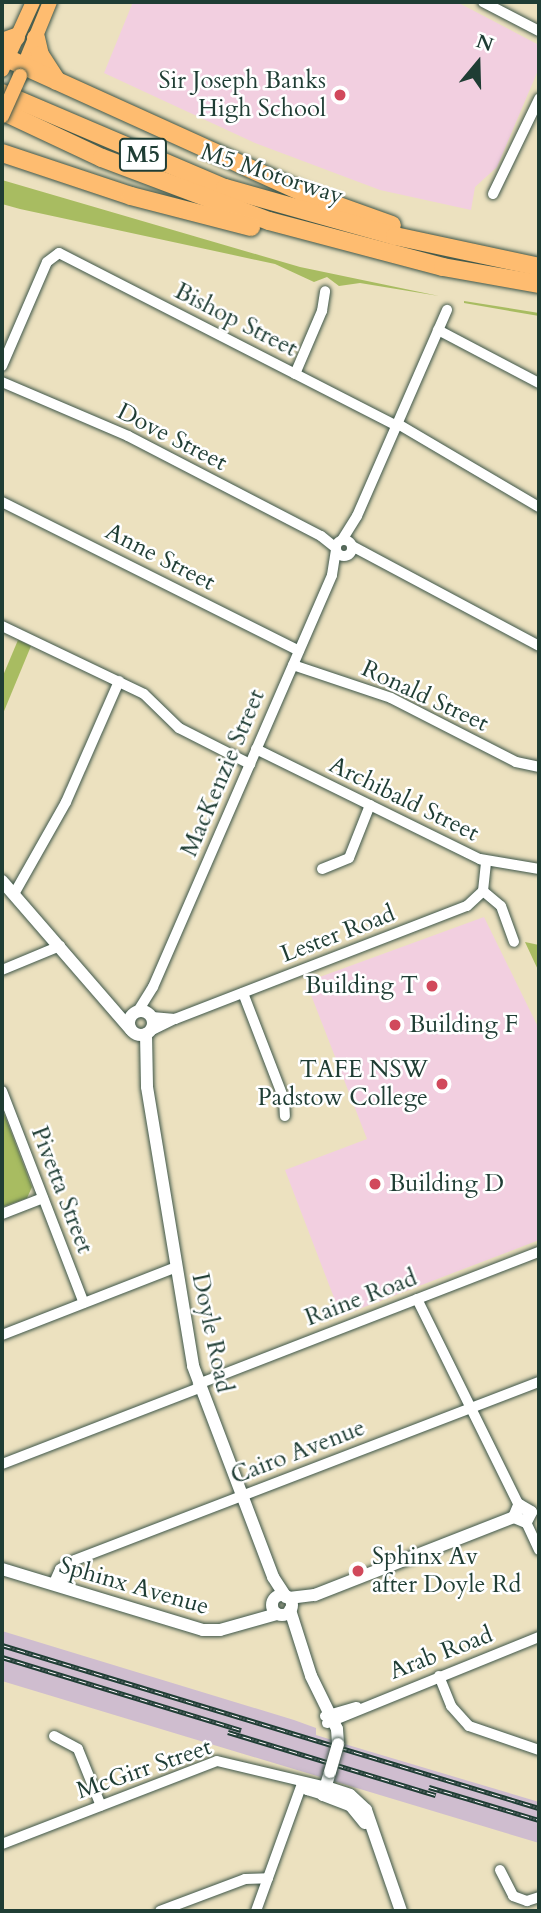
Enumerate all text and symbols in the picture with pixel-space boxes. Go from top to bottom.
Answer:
north arrow [443,28,513,98]
text: N [473,28,497,58]
place label: Sir Joseph Banks High School [158,67,326,123]
marker: Sir Joseph Banks High School [332,87,348,103]
road number: M5 [118,136,168,174]
street label: M5 Motorway [197,137,347,211]
street label: Bishop Street [170,277,302,363]
street label: Dove Street [112,397,232,477]
street label: Anne Street [100,517,220,597]
street label: Ronald Street [357,654,493,738]
street label: MacKenzie Street [175,685,271,861]
street label: Archibald Street [324,750,484,848]
street label: Lester Road [277,899,399,969]
place label: Building T [305,972,418,1000]
marker: Building T [424,978,440,994]
place label: Building F [409,1011,518,1039]
marker: Building F [387,1017,403,1033]
place label: TAFE NSW Padstow College [258,1056,428,1112]
marker: TAFE NSW Padstow College [434,1076,450,1092]
street label: Pivetta Street [25,1122,99,1258]
place label: Building D [389,1170,504,1198]
marker: Building D [367,1176,383,1192]
street label: Raine Road [301,1264,421,1332]
street label: Doyle Road [185,1271,239,1395]
street label: Cairo Avenue [227,1413,369,1491]
place label: Sphinx Av after Doyle Rd [372,1543,521,1599]
street label: Sphinx Avenue [56,1551,212,1621]
marker: Sphinx Av after Doyle Rd [350,1563,366,1579]
street label: Arab Road [385,1620,497,1686]
street label: McGirr Street [73,1732,215,1806]

